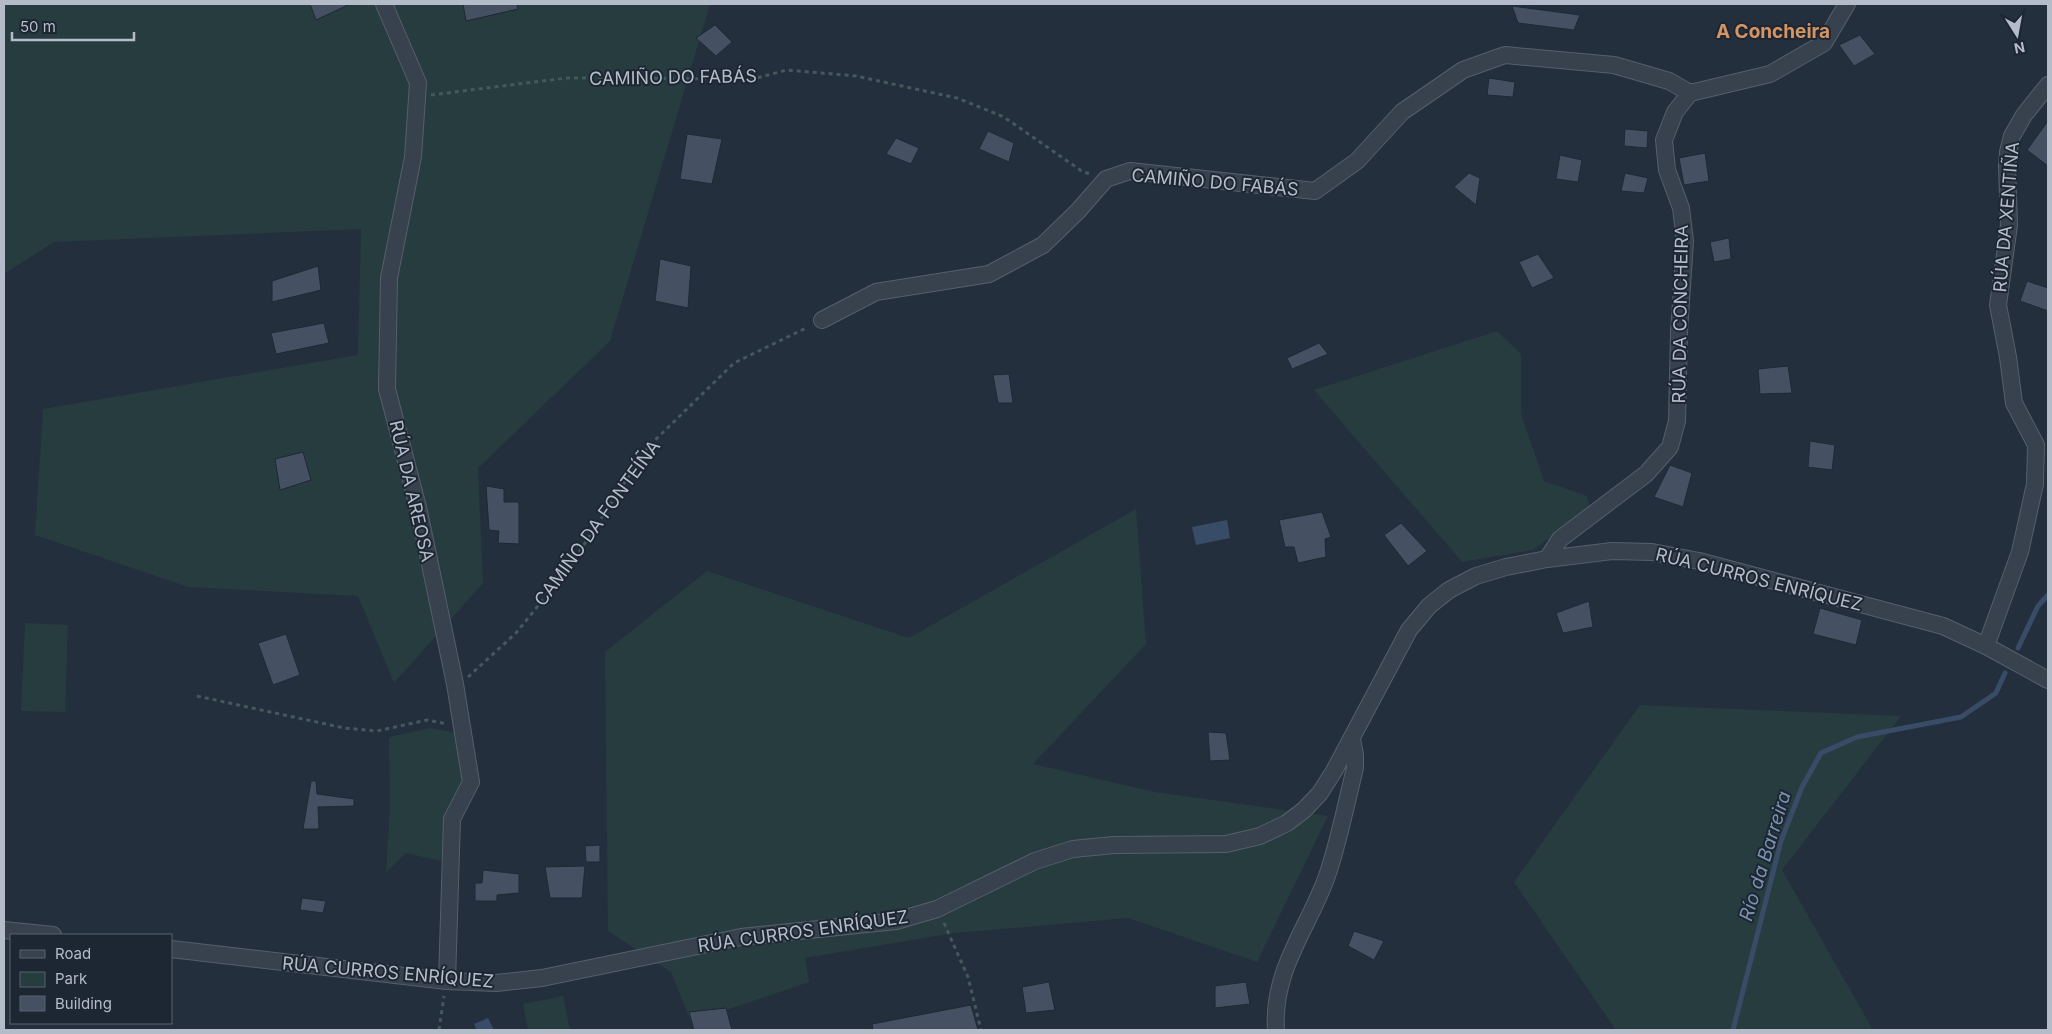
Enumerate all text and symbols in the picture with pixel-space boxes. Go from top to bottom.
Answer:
scale bar [12,10,135,42]
north arrow [1992,10,2042,60]
text: 50 m [20,17,56,36]
district label: A Concheira [1716,20,1830,43]
text: N [2013,39,2026,58]
street label: CAMIÑO DO FABÁS [589,64,757,89]
street label: RÚA DA XENTIÑA [1988,141,2023,293]
street label: CAMIÑO DO FABÁS [1131,163,1300,200]
street label: RÚA DA CONCHEIRA [1667,225,1692,403]
street label: RÚA DA AREOSA [386,418,439,564]
street label: CAMIÑO DA FONTEÍÑA [529,435,664,610]
street label: RÚA CURROS ENRÍQUEZ [1653,542,1865,615]
water label: Río da Barreira [1734,788,1796,924]
street label: RÚA CURROS ENRÍQUEZ [696,905,910,956]
legend [10,934,172,1024]
text: Road [55,944,91,963]
street label: RÚA CURROS ENRÍQUEZ [281,951,495,992]
text: Park [55,969,88,988]
text: Building [55,994,112,1013]

